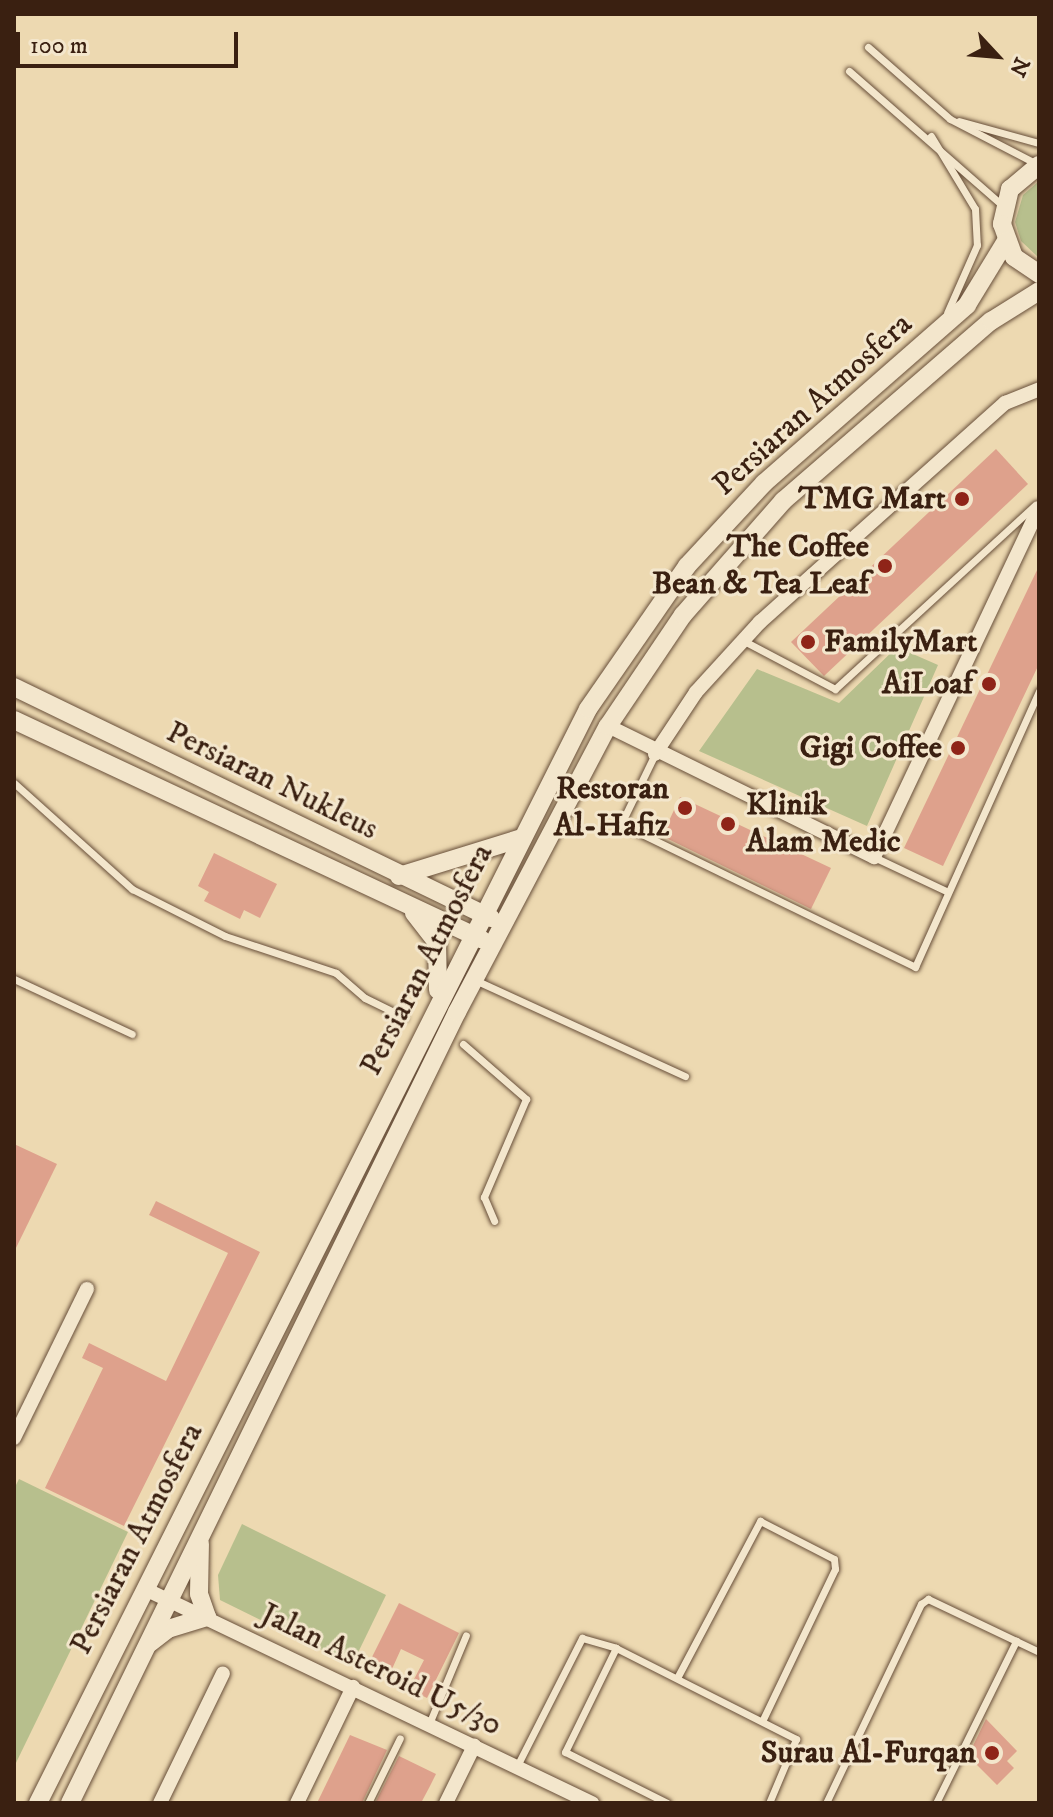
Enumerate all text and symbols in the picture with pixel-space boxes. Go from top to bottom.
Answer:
scale bar [20,16,242,66]
north arrow [957,16,1037,96]
text: 100 m [30,31,88,61]
text: N [1003,53,1035,81]
street label: Persiaran Atmosfera [706,306,920,504]
place label: TMG Mart [799,480,946,518]
marker: TMG Mart [953,490,971,508]
place label: The Coffee Bean & Tea Leaf [652,529,869,604]
marker: The Coffee Bean & Tea Leaf [876,557,894,575]
place label: FamilyMart [824,623,977,661]
marker: FamilyMart [799,633,817,651]
place label: AiLoaf [882,665,973,703]
marker: AiLoaf [980,675,998,693]
street label: Persiaran Nukleus [160,713,384,849]
place label: Gigi Coffee [800,729,942,767]
marker: Gigi Coffee [949,739,967,757]
place label: Restoran Al-Hafiz [554,771,669,846]
place label: Klinik Alam Medic [746,787,901,862]
marker: Restoran Al-Hafiz [676,799,694,817]
marker: Klinik Alam Medic [717,813,739,835]
street label: Persiaran Atmosfera [352,838,502,1082]
street label: Persiaran Atmosfera [62,1417,212,1661]
street label: Jalan Asteroid U5/30 [254,1595,508,1745]
place label: Surau Al-Furqan [761,1734,976,1772]
marker: Surau Al-Furqan [983,1744,1001,1762]

